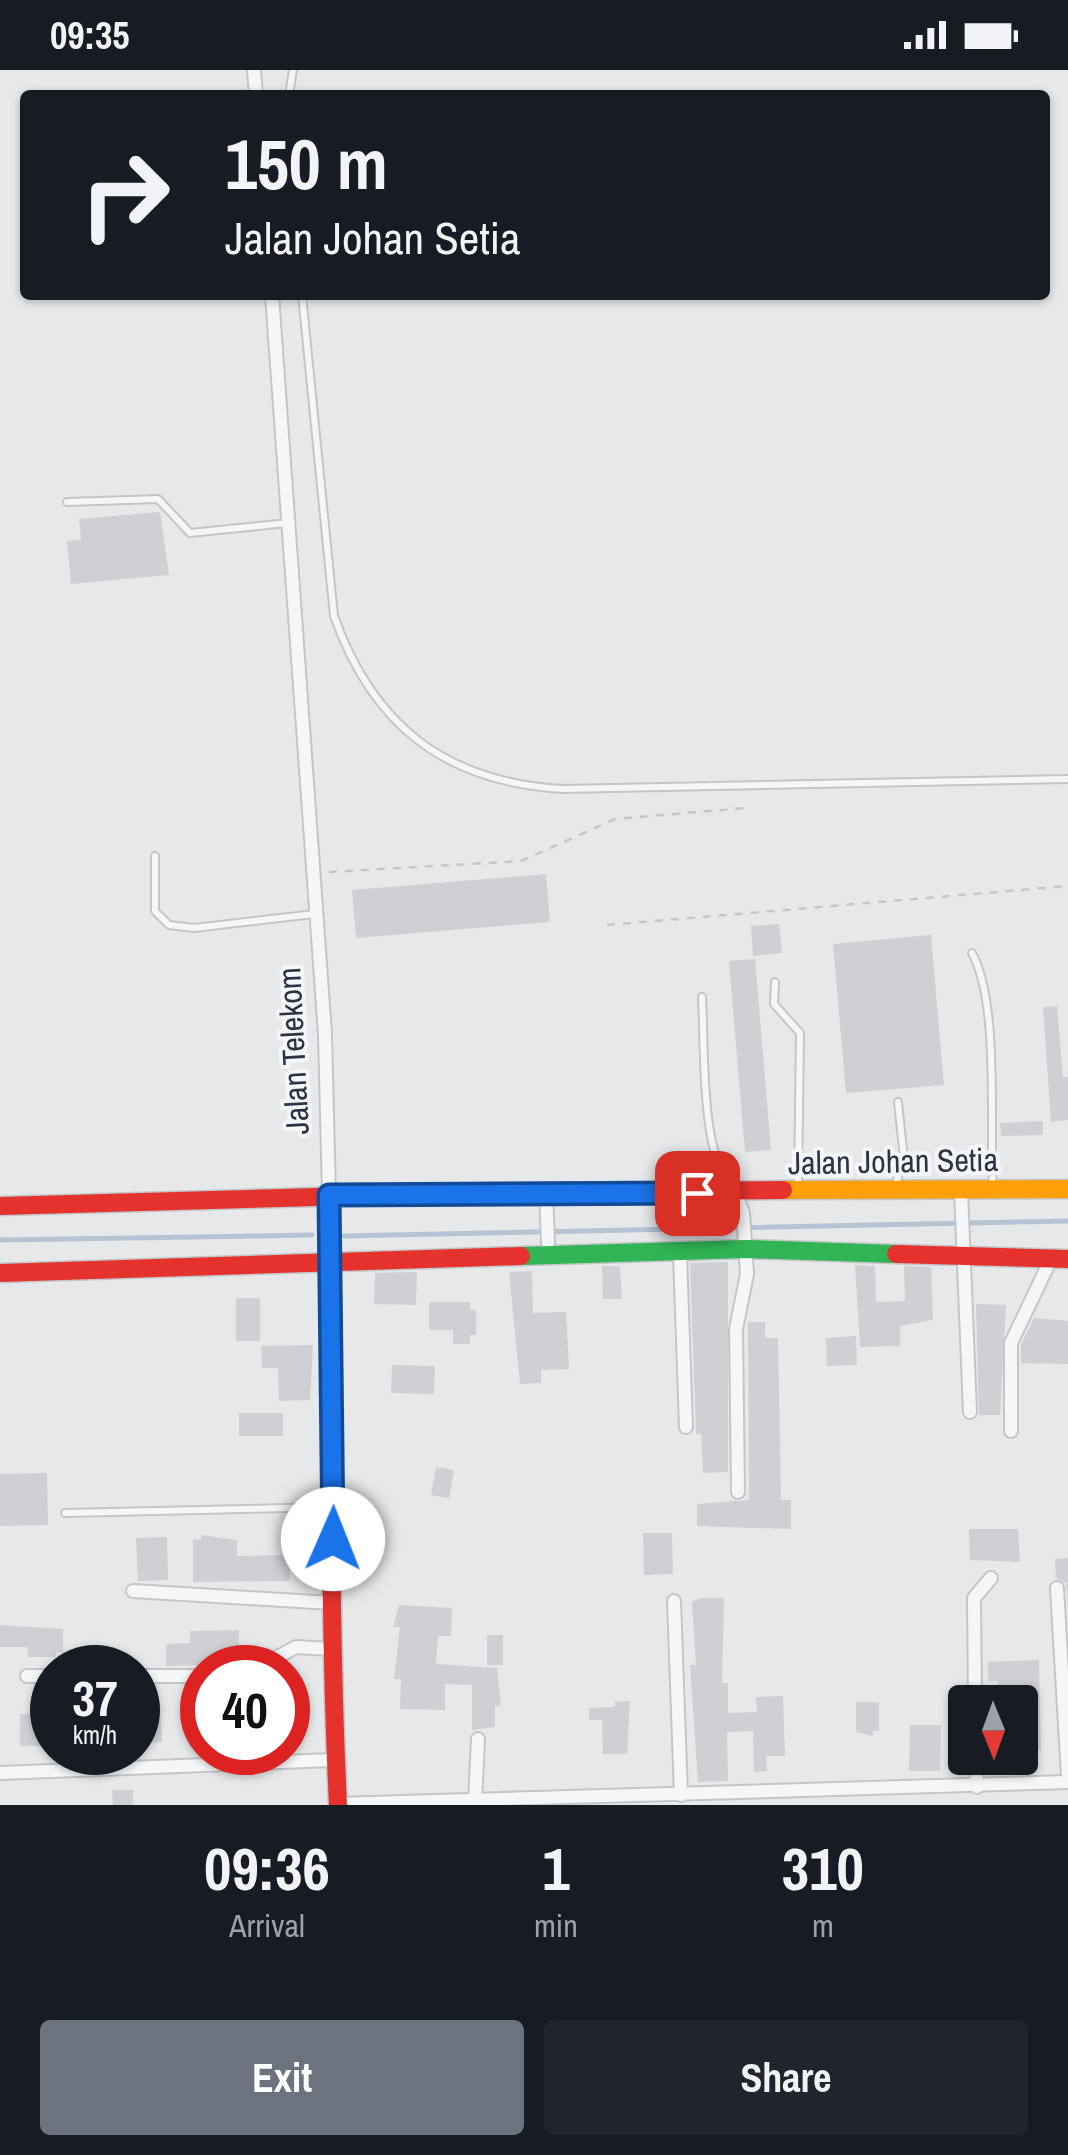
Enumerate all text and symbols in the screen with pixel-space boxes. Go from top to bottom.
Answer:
text: 09:35 [50,10,130,61]
text: 150 m [225,117,388,211]
icon: right [60,130,190,260]
text: Jalan Johan Setia [225,207,520,268]
street label: Jalan Telekom [267,966,319,1136]
street label: Jalan Johan Setia [788,1138,999,1184]
pin [655,1151,740,1236]
icon: arrive [670,1166,725,1221]
position arrow [281,1487,385,1591]
speed limit sign: 40 [180,1645,310,1775]
text: 37 [72,1664,118,1732]
north arrow [948,1685,1038,1775]
map controls [948,1685,1038,1775]
text: km/h [73,1718,117,1752]
text: 09:36 [204,1828,330,1909]
text: 1 [542,1828,570,1909]
text: 310 [782,1828,864,1909]
text: Arrival [229,1904,305,1947]
text: min [534,1904,578,1947]
text: m [812,1904,834,1947]
button: Exit [40,2020,524,2135]
button: Share [544,2020,1028,2135]

